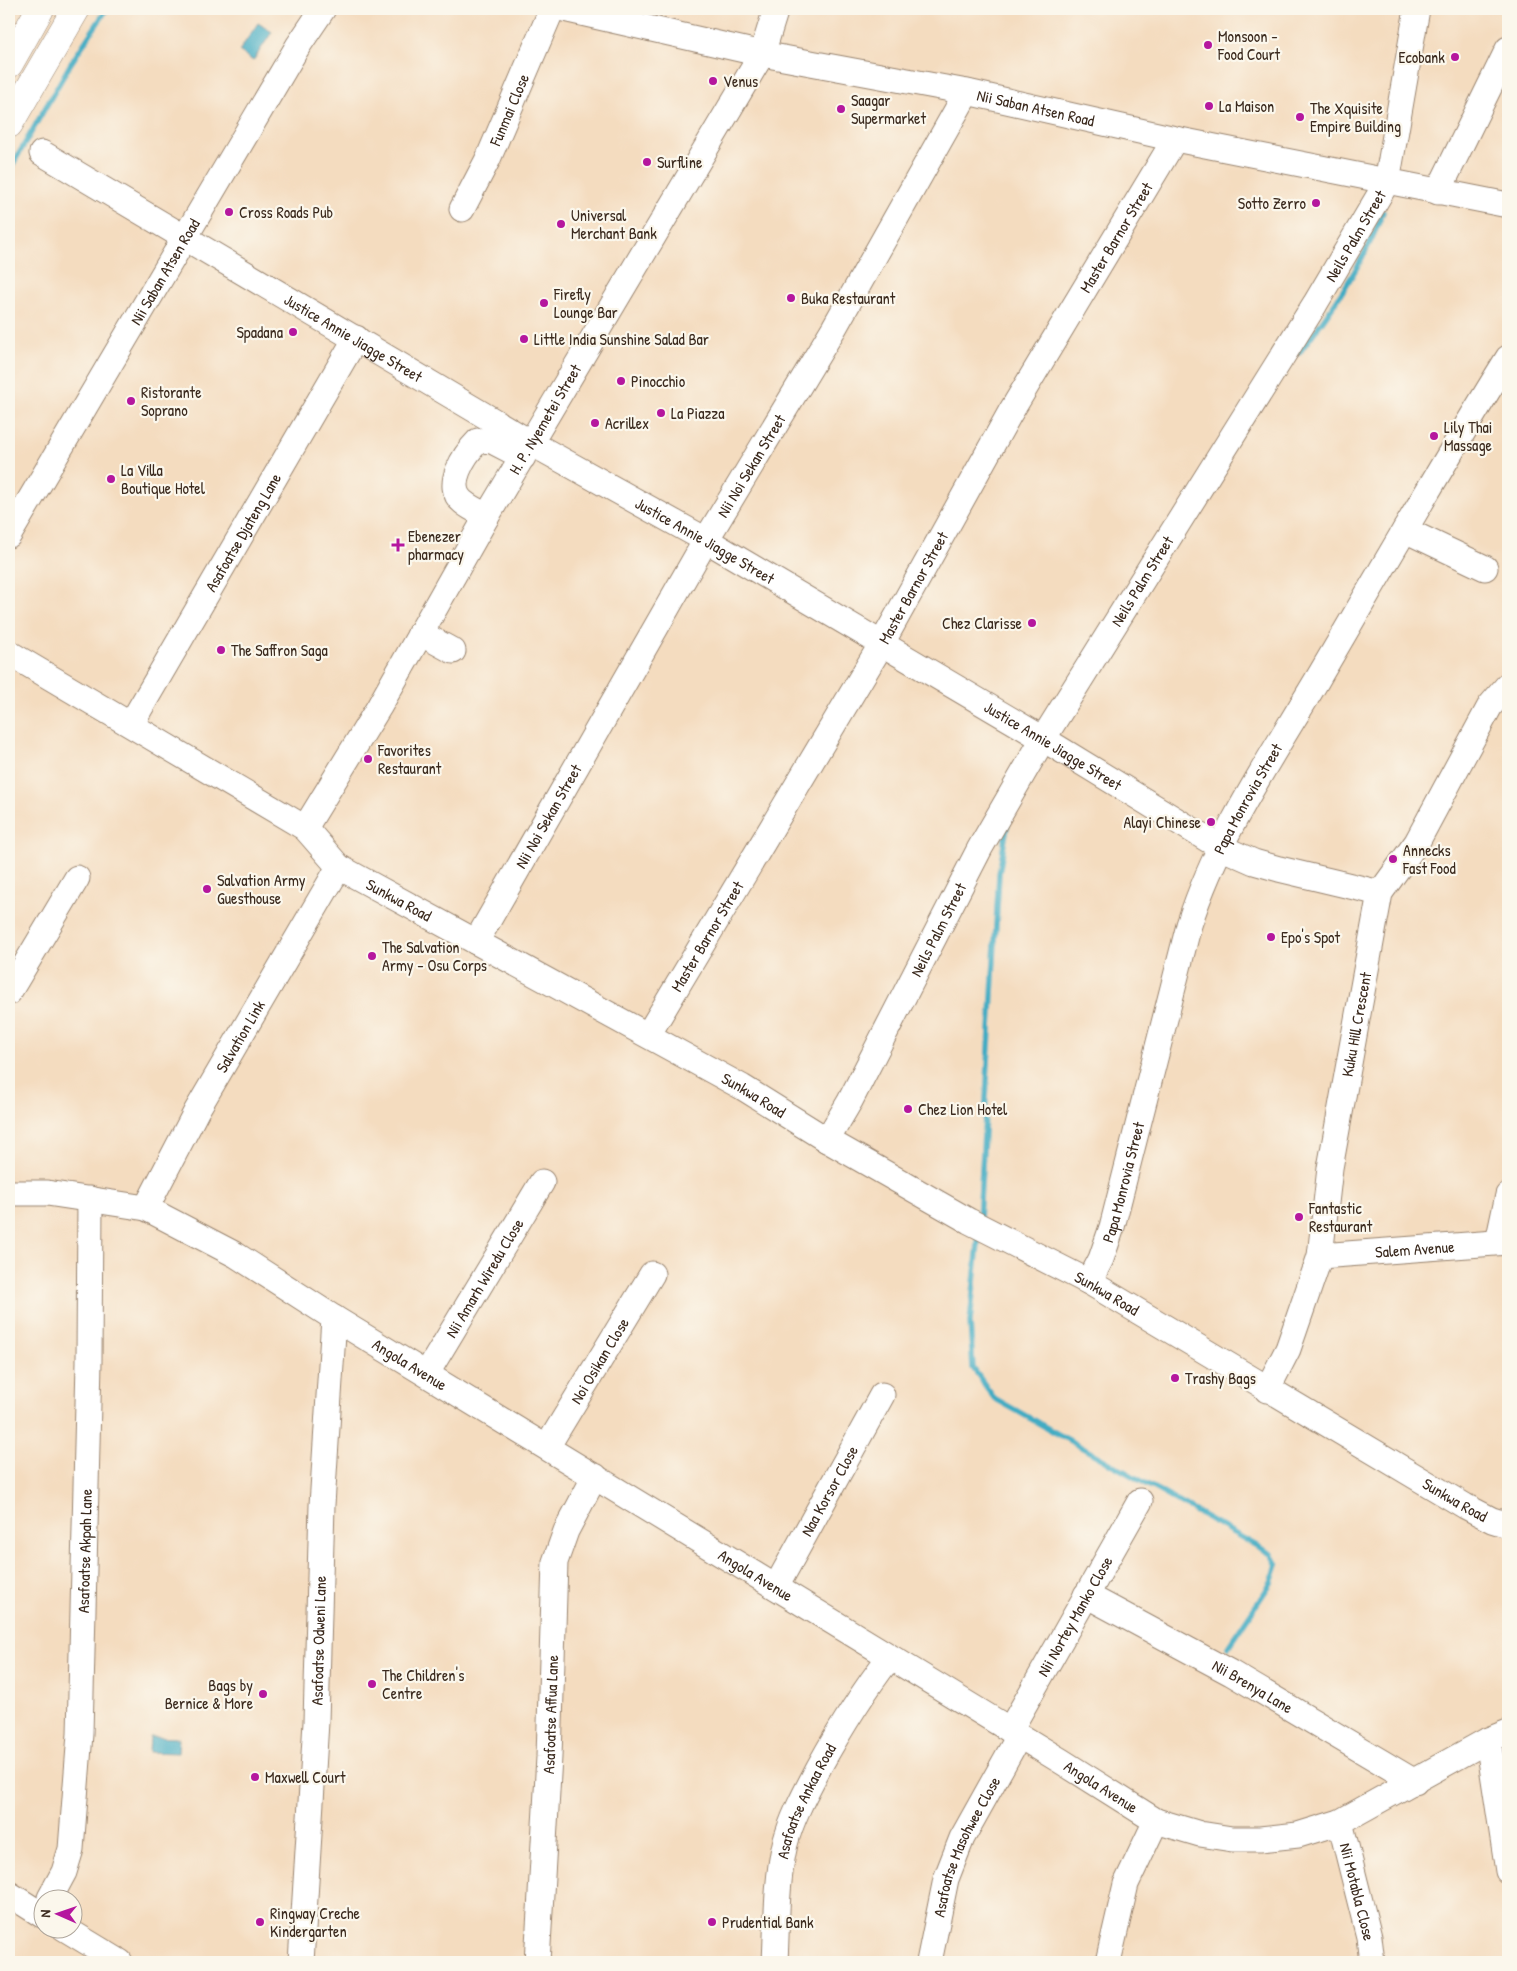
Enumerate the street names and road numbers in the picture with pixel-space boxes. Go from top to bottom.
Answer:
street label: Funmai Close [484,70,534,150]
street label: Nii Saban Atsen Road [975,84,1097,131]
street label: Master Barnor Street [1074,177,1158,296]
street label: Neils Palm Street [1320,185,1391,286]
street label: Nii Saban Atsen Road [125,214,205,329]
street label: Justice Annie Jiagge Street [280,288,427,387]
street label: H. P. Nyemetei Street [503,359,586,478]
street label: Nii Noi Sekan Street [711,410,791,521]
street label: Asafoatse Djateng Lane [200,468,286,596]
street label: Justice Annie Jiagge Street [631,492,779,589]
street label: Master Barnor Street [873,527,953,648]
street label: Neils Palm Street [1105,531,1179,630]
street label: Justice Annie Jiagge Street [980,696,1127,796]
street label: Papa Monrovia Street [1208,739,1288,858]
street label: Nii Noi Sekan Street [510,760,587,872]
street label: Sunkwa Road [362,873,436,927]
street label: Master Barnor Street [665,876,749,996]
street label: Neils Palm Street [905,878,972,980]
street label: Kuku Hill Crescent [1336,970,1377,1078]
street label: Salvation Link [210,996,270,1076]
street label: Sunkwa Road [718,1067,790,1123]
street label: Papa Monrovia Street [1096,1119,1150,1245]
street label: Nii Amarh Wiredu Close [440,1214,529,1342]
street label: Salem Avenue [1374,1235,1456,1263]
street label: Sunkwa Road [1071,1266,1143,1320]
street label: Noi Osikan Close [565,1313,634,1408]
street label: Angola Avenue [368,1333,452,1396]
street label: Naa Korsor Close [795,1441,863,1540]
street label: Sunkwa Road [1419,1472,1491,1527]
street label: Asafoatse Akpah Lane [72,1488,97,1613]
street label: Angola Avenue [714,1544,798,1606]
street label: Nii Nortey Manko Close [1032,1552,1118,1680]
street label: Asafoatse Odweni Lane [305,1575,331,1706]
street label: Asafoatse Affua Lane [537,1654,563,1774]
street label: Nii Brenya Lane [1209,1654,1298,1719]
street label: Asafoatse Ankaa Road [771,1739,841,1861]
street label: Angola Avenue [1060,1755,1143,1818]
street label: Asafoatse Masohwee Close [927,1772,1006,1919]
street label: Nii Motabla Close [1335,1841,1380,1942]

